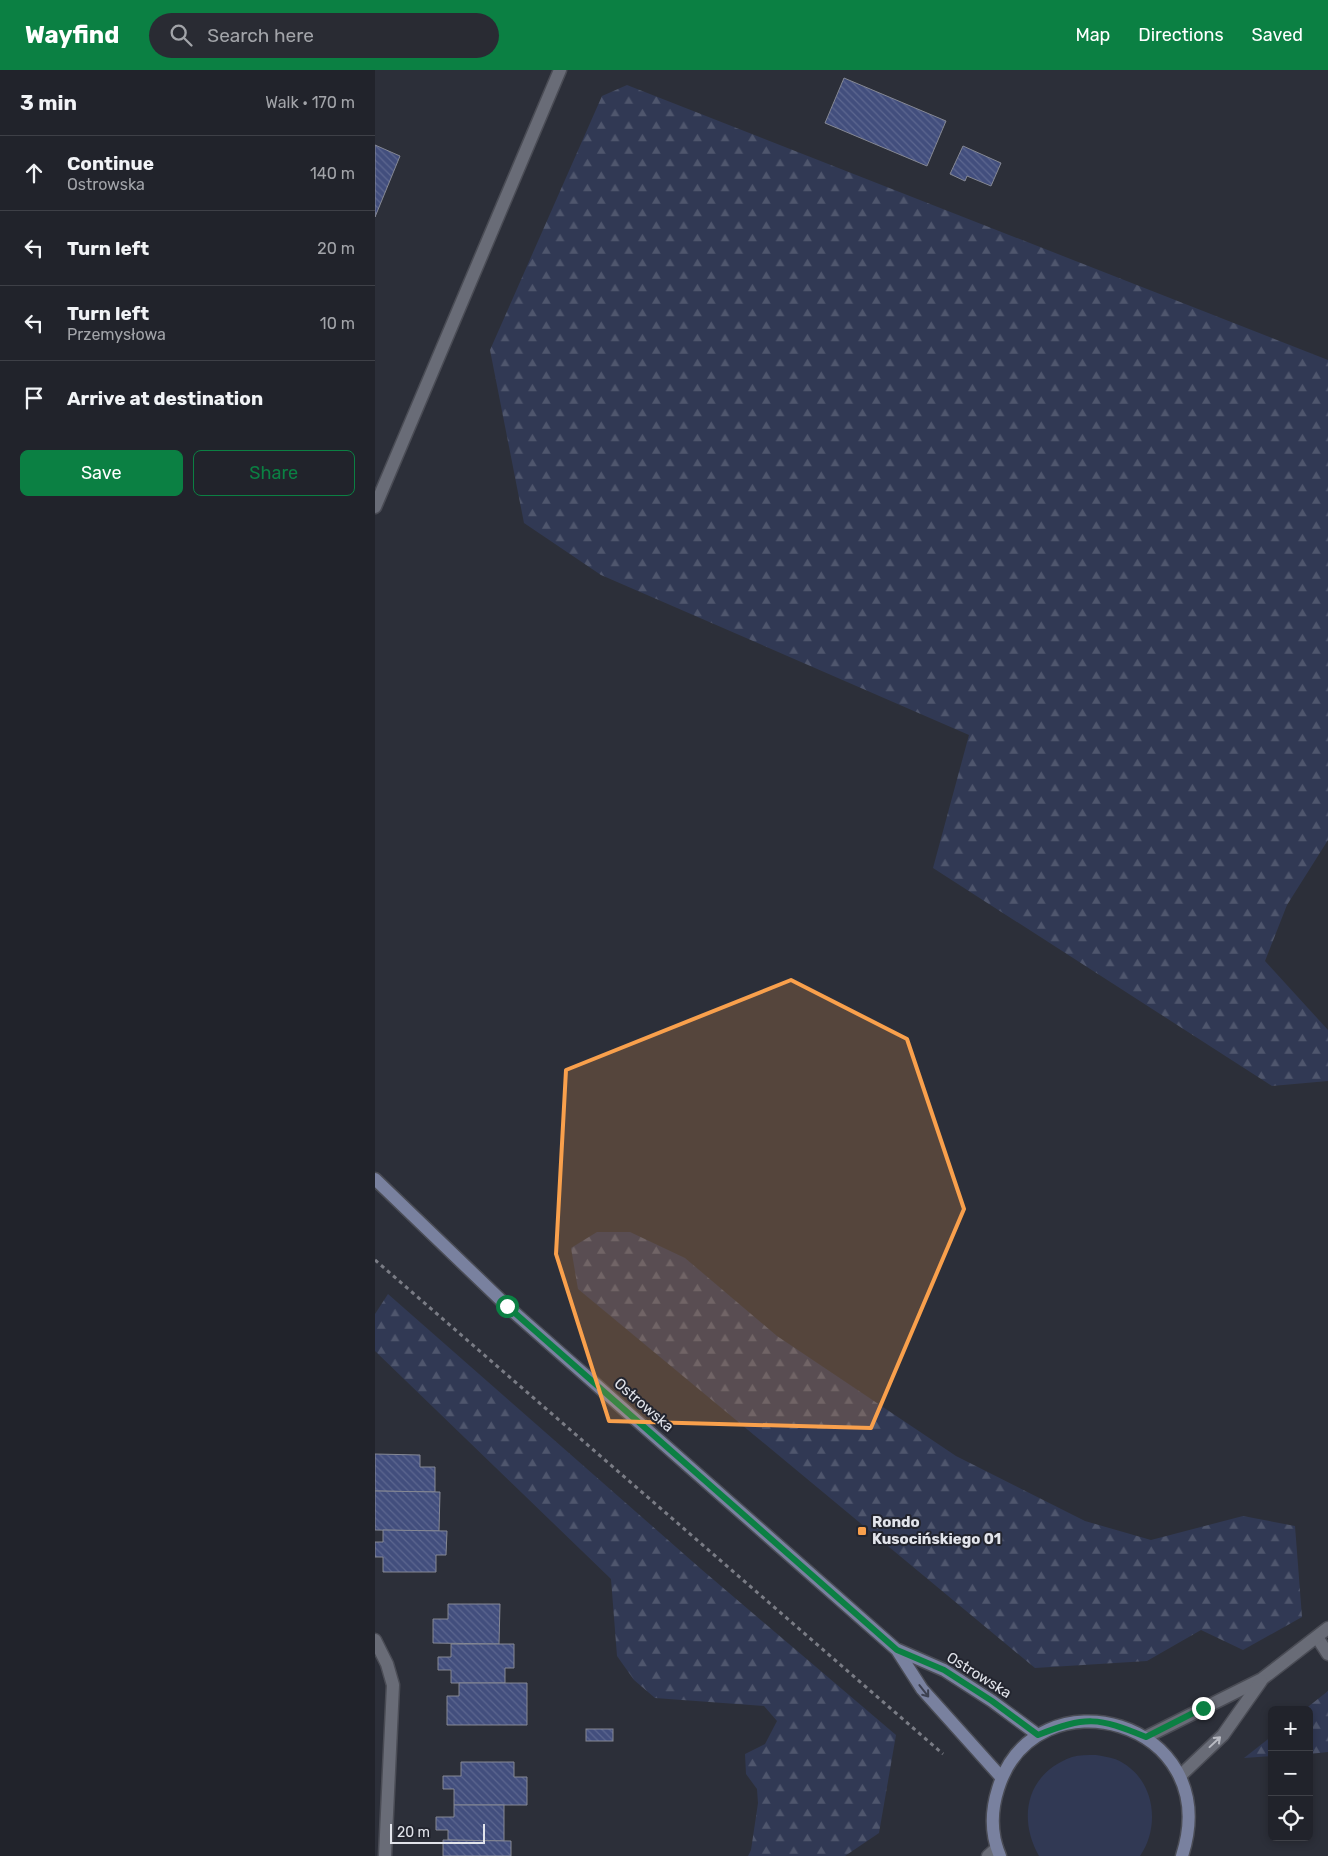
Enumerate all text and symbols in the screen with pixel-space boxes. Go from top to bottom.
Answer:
search box [149,13,499,58]
text: Wayfind [25,21,119,49]
icon: search [167,21,195,49]
text: Search here [207,24,314,47]
text: Map [1075,24,1110,46]
text: Directions [1138,24,1224,46]
text: Saved [1252,24,1303,46]
text: 3 min [20,90,77,115]
text: Walk · 170 m [265,93,355,112]
text: Continue [67,152,154,175]
icon: ahead [20,159,48,187]
text: 140 m [310,164,355,183]
text: Ostrowska [67,175,145,194]
icon: left [20,234,48,262]
text: Turn left [67,237,149,260]
text: 20 m [317,239,355,258]
text: Turn left [67,302,149,325]
icon: left [20,309,48,337]
text: 10 m [320,314,355,333]
text: Przemysłowa [67,325,166,344]
icon: arrive [20,384,48,412]
text: Arrive at destination [67,387,263,410]
button: Save [20,450,183,496]
button: Share [193,450,355,496]
route start [496,1295,519,1318]
street label: Ostrowska [611,1374,677,1436]
place label: Rondo Kusocińskiego 01 [872,1513,1001,1548]
marker: Rondo Kusocińskiego 01 [856,1525,868,1537]
street label: Ostrowska [943,1648,1015,1702]
one-way arrow [918,1684,929,1697]
route end [1192,1697,1215,1720]
map controls [1268,1706,1313,1841]
button: + [1268,1706,1313,1751]
one-way arrow [1209,1736,1221,1748]
button: − [1268,1751,1313,1796]
button: locate [1268,1796,1313,1841]
scale bar [390,1821,485,1844]
text: 20 m [397,1824,430,1841]

